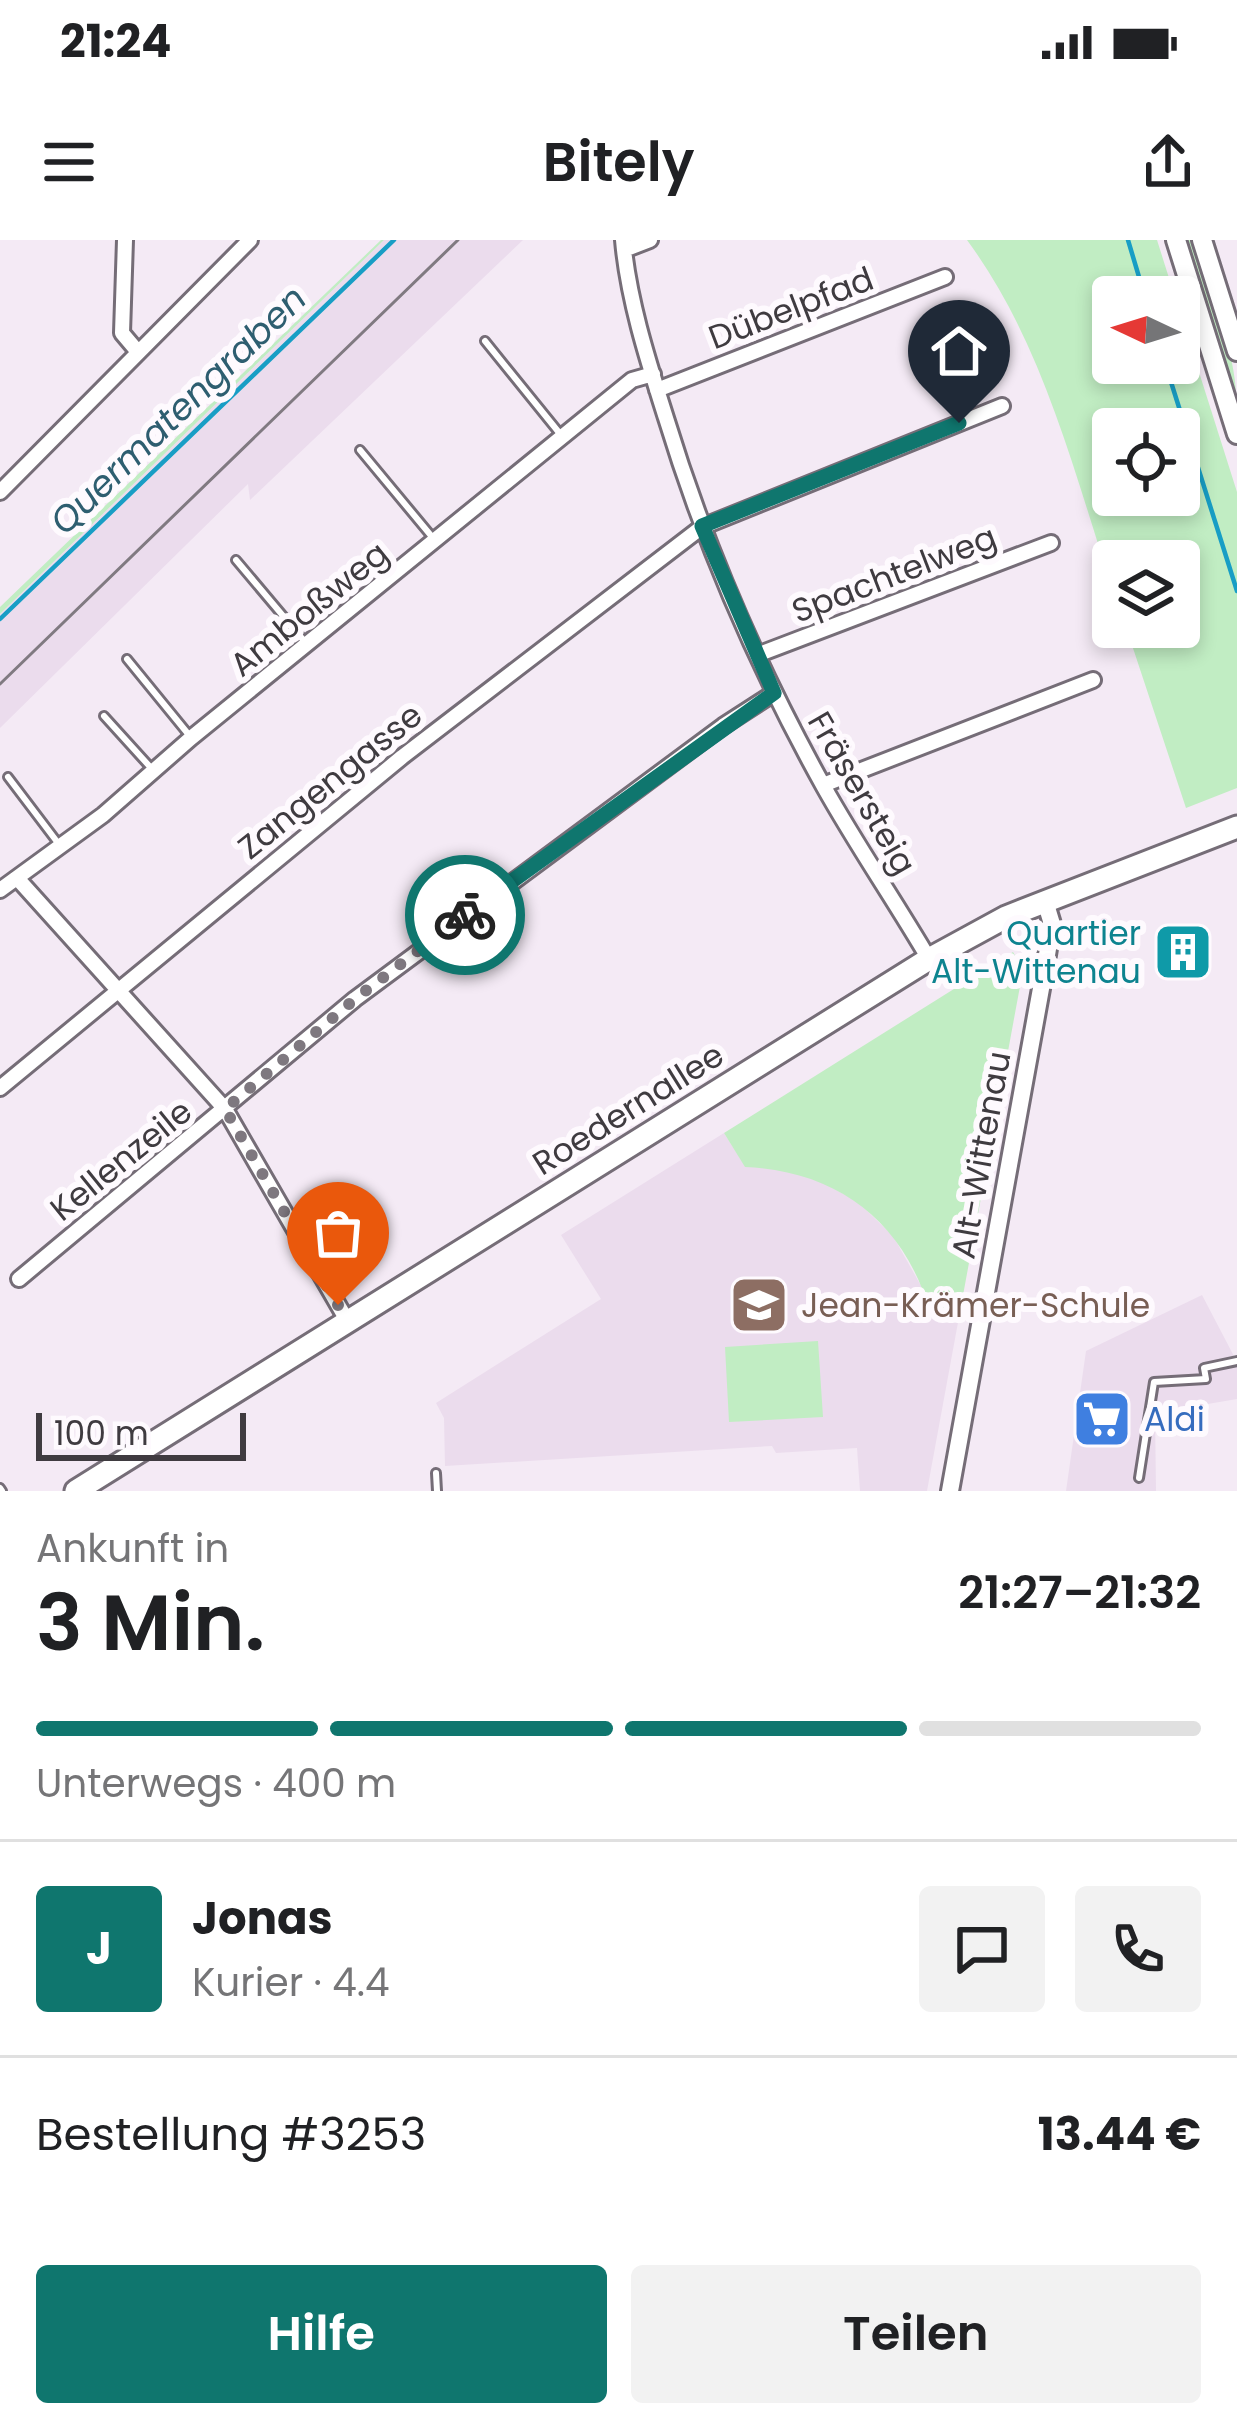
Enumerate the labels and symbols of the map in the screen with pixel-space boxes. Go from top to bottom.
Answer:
street label: Dübelpfad [702,255,880,361]
water label: Quermatengraben [38,274,318,546]
north arrow [1092,276,1200,384]
pin [908,300,1010,423]
street label: Spachtelweg [785,513,1003,635]
street label: Amboßweg [220,530,398,688]
street label: Zangengasse [228,692,432,870]
street label: Fräsersteig [796,703,928,883]
courier [405,855,525,975]
place label: Quartier Alt-Wittenau [931,910,1141,995]
building icon: Quartier Alt-Wittenau [1152,921,1214,983]
street label: Roedernallee [523,1031,733,1187]
street label: Alt-Wittenau [940,1048,1022,1262]
street label: Kellenzeile [40,1088,202,1232]
pin [287,1182,389,1305]
school or university icon: Jean-Krämer-Schule [728,1274,790,1336]
place label: Jean-Krämer-Schule [801,1282,1150,1329]
supermarket icon: Aldi [1071,1388,1133,1450]
place label: Aldi [1144,1396,1205,1443]
scale bar [36,1407,246,1460]

